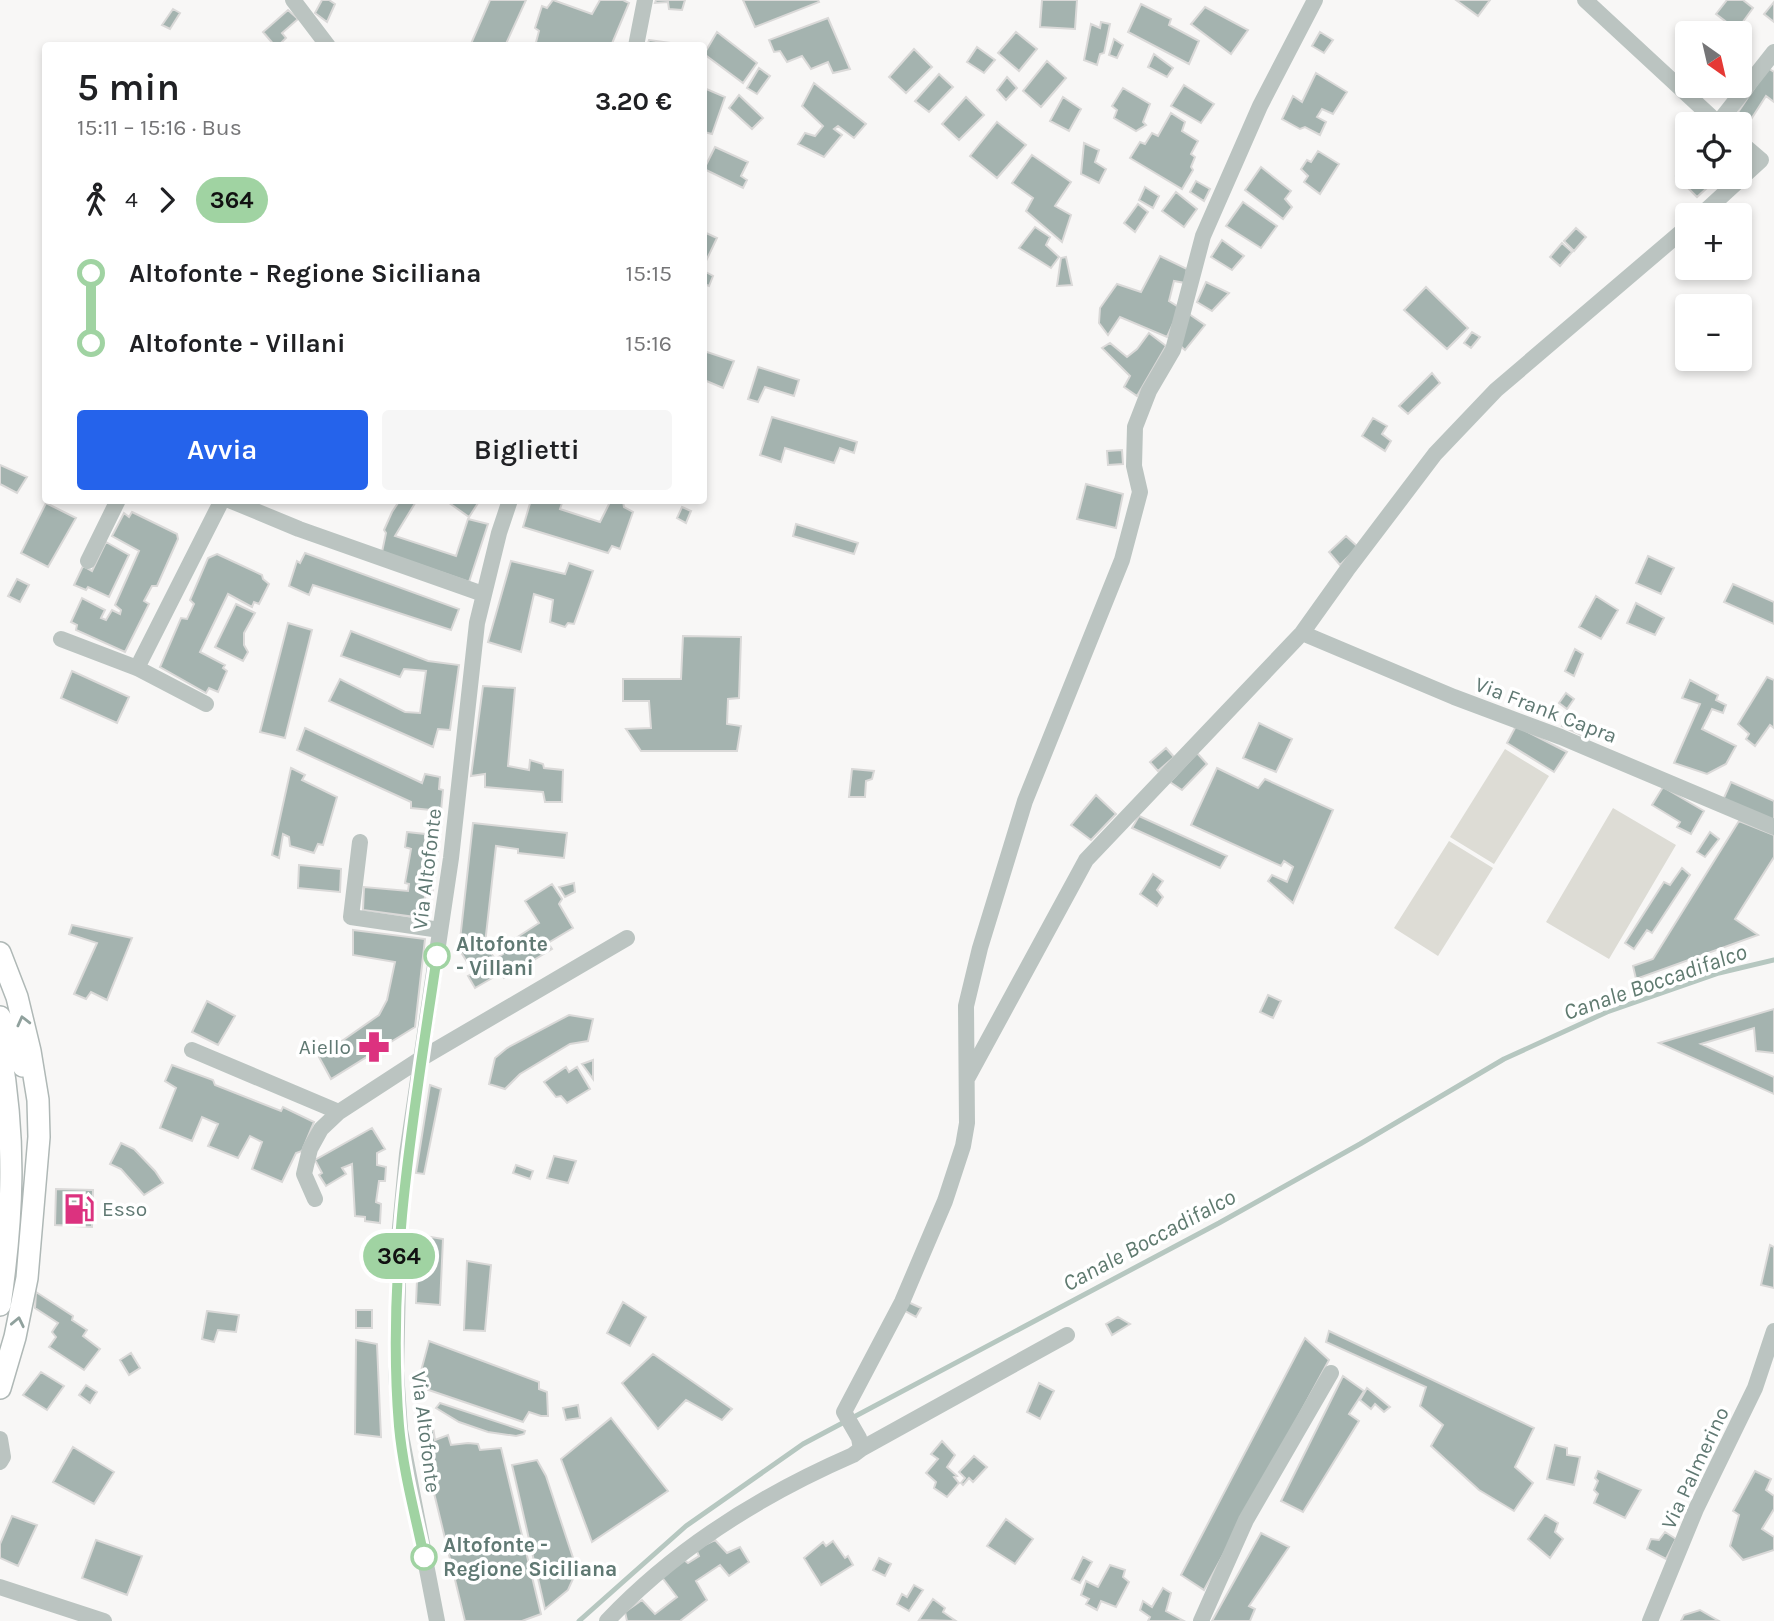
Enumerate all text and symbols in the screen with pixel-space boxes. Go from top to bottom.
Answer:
north arrow [1675,21,1752,98]
map controls [1675,21,1752,371]
text: 5 min [77,65,180,110]
text: 3.20 € [595,86,672,117]
button: locate [1675,112,1752,189]
text: 15:11 – 15:16 · Bus [77,114,242,141]
icon: walk [77,181,115,219]
icon: forward [148,181,186,219]
text: 4 [125,186,138,213]
text: 364 [210,186,254,214]
button: + [1675,203,1752,280]
text: Altofonte - Regione Siciliana [129,258,481,289]
text: 15:15 [626,260,672,287]
button: − [1675,294,1752,371]
text: Altofonte - Villani [129,328,346,359]
text: 15:16 [625,330,672,357]
button: Avvia [77,410,368,490]
button: Biglietti [382,410,672,490]
street label: Via Frank Capra [1472,672,1620,748]
street label: Via Altofonte [408,807,446,931]
place label: Altofonte - Villani [456,932,548,980]
water label: Canale Boccadifalco [1560,938,1750,1026]
marker: Altofonte - Villani [424,943,450,969]
one-way arrow [17,1015,31,1027]
pharmacy icon: Aiello [357,1030,391,1064]
place label: Aiello [299,1035,351,1059]
water label: Canale Boccadifalco [1058,1183,1240,1297]
fuel station icon: Esso [62,1192,96,1226]
place label: Esso [102,1197,147,1221]
line badge: 364 [359,1233,439,1279]
text: 364 [377,1242,421,1270]
one-way arrow [9,1316,24,1328]
street label: Via Altofonte [407,1370,445,1494]
street label: Via Palmerino [1656,1403,1734,1533]
place label: Altofonte - Regione Siciliana [443,1533,617,1581]
marker: Altofonte - Regione Siciliana [411,1544,437,1570]

